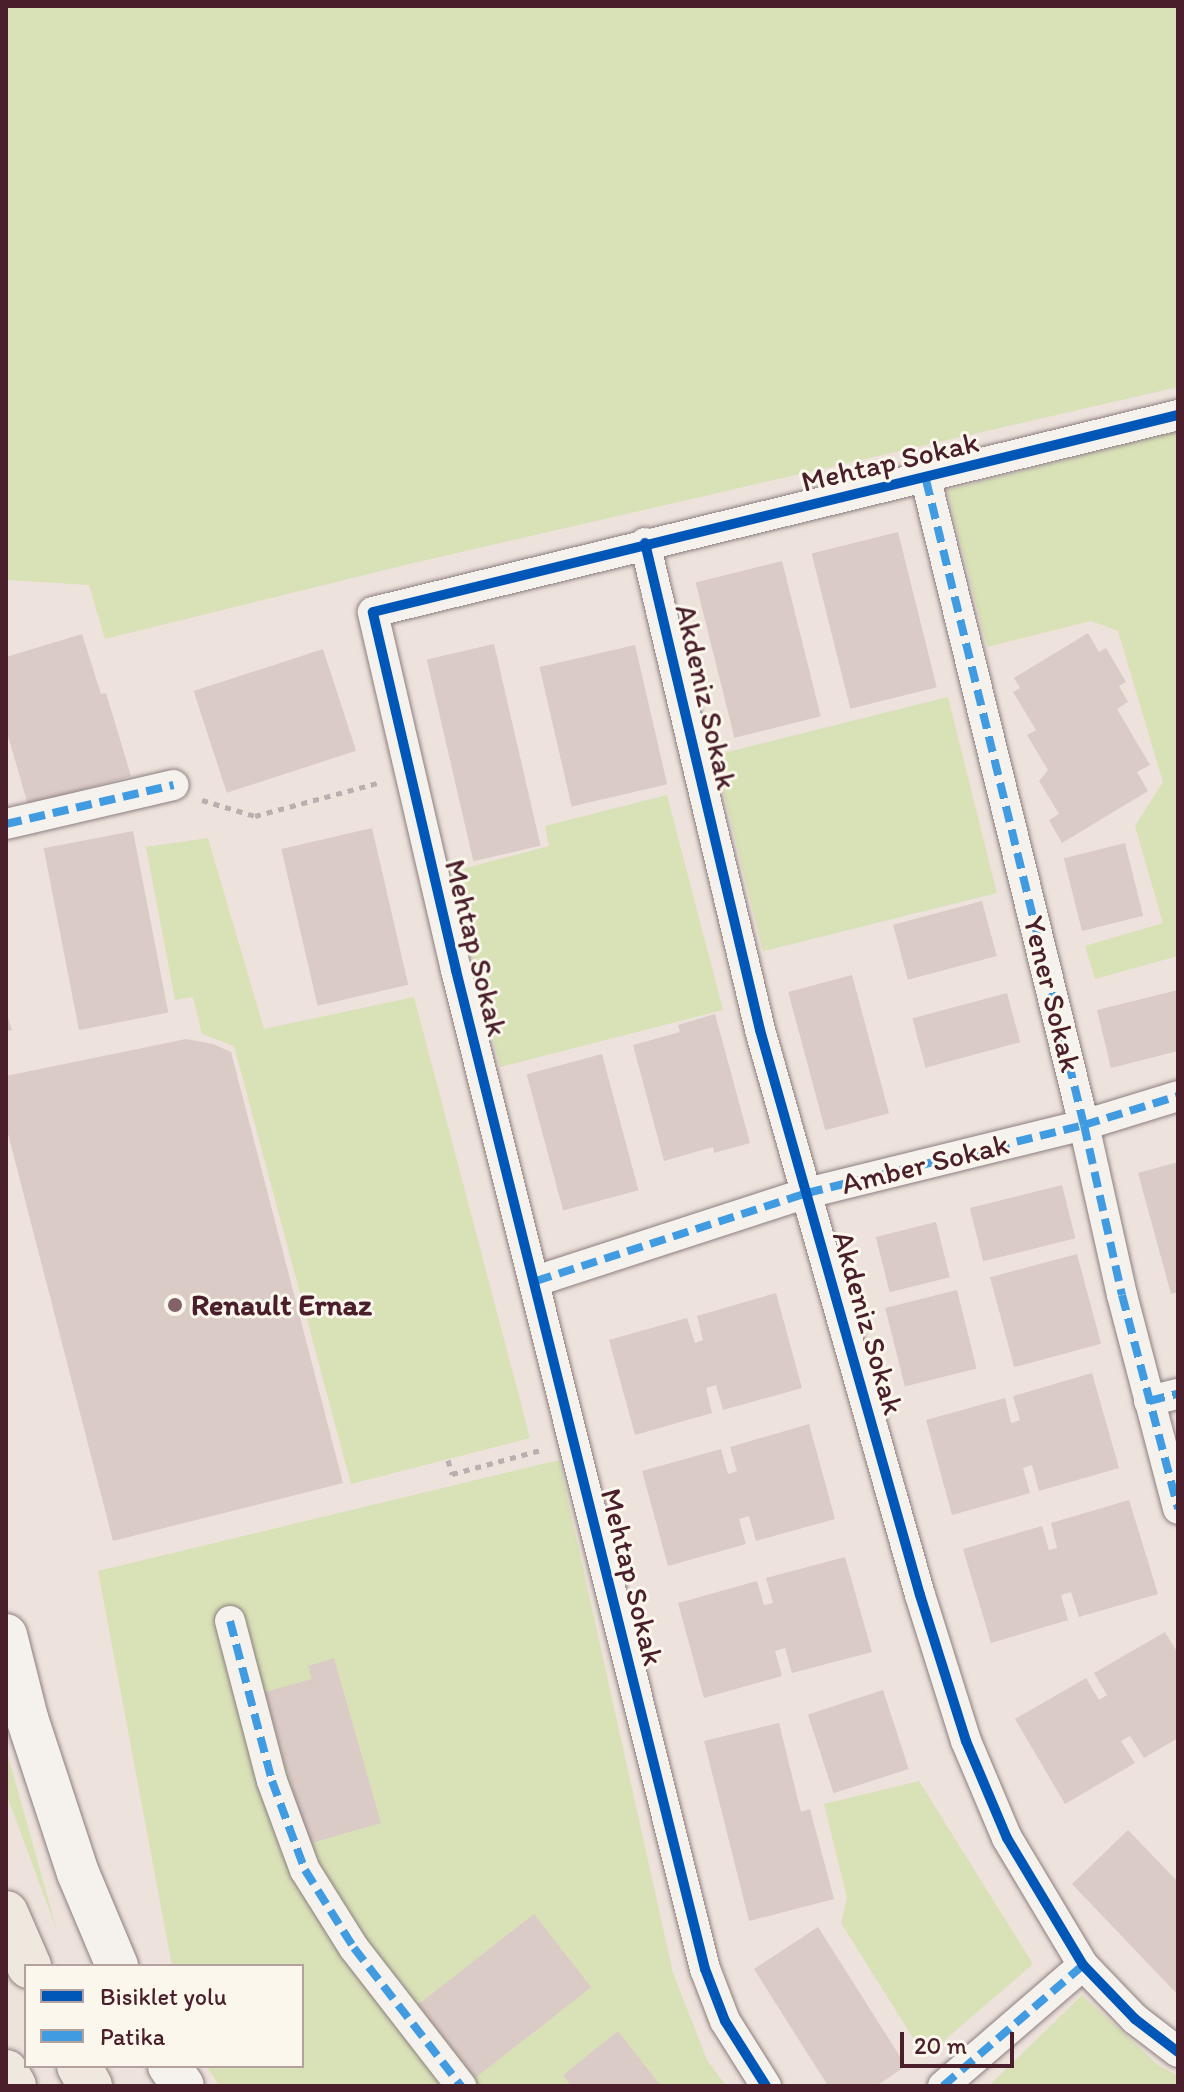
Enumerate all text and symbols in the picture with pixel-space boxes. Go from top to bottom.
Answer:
street label: Mehtap Sokak [798,424,982,500]
street label: Akdeniz Sokak [667,601,745,793]
street label: Mehtap Sokak [437,856,515,1040]
street label: Yener Sokak [1015,913,1089,1075]
street label: Amber Sokak [838,1126,1012,1202]
street label: Akdeniz Sokak [825,1228,911,1418]
place label: Renault Ernaz [191,1287,372,1323]
marker: Renault Ernaz [166,1296,184,1314]
street label: Mehtap Sokak [593,1485,671,1669]
legend [24,1964,304,2068]
text: Bisiklet yolu [100,1982,227,2011]
scale bar [904,2016,1018,2066]
text: Patika [100,2022,165,2051]
text: 20 m [914,2031,967,2060]

